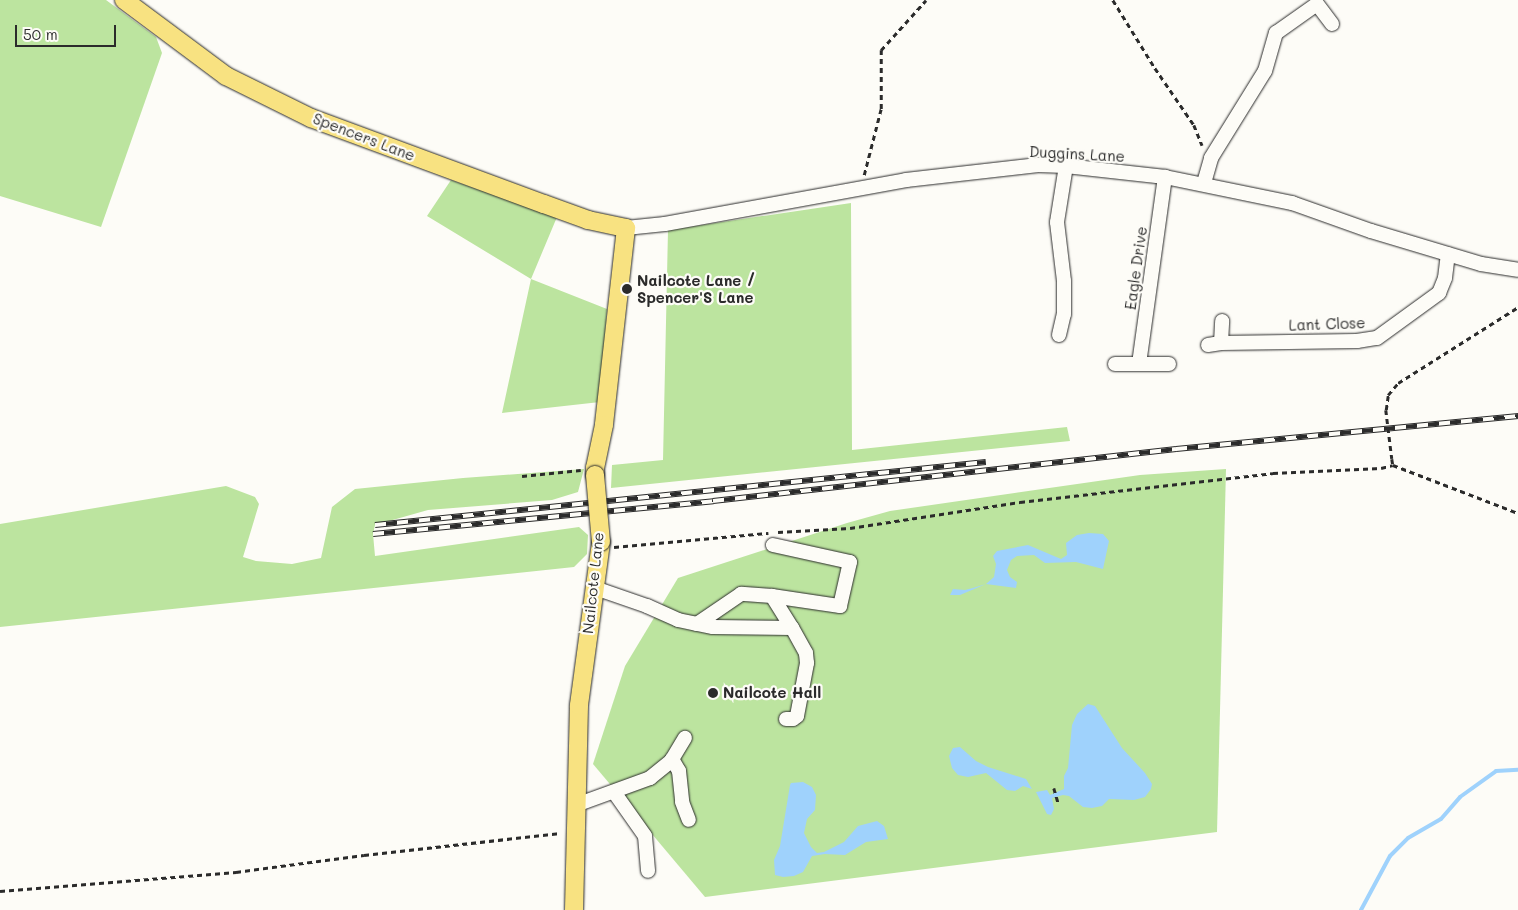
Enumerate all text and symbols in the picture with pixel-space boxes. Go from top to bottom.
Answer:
scale bar [18,15,119,47]
text: 50 m [23,24,58,44]
street label: Spencers Lane [310,109,418,165]
street label: Duggins Lane [1029,143,1125,165]
street label: Eagle Drive [1121,225,1151,311]
place label: Nailcote Lane / Spencer'S Lane [637,271,755,306]
marker: Nailcote Lane / Spencer'S Lane [621,283,633,295]
street label: Lant Close [1288,314,1366,334]
street label: Nailcote Lane [579,531,607,635]
place label: Nailcote Hall [723,684,821,702]
marker: Nailcote Hall [707,687,719,699]

